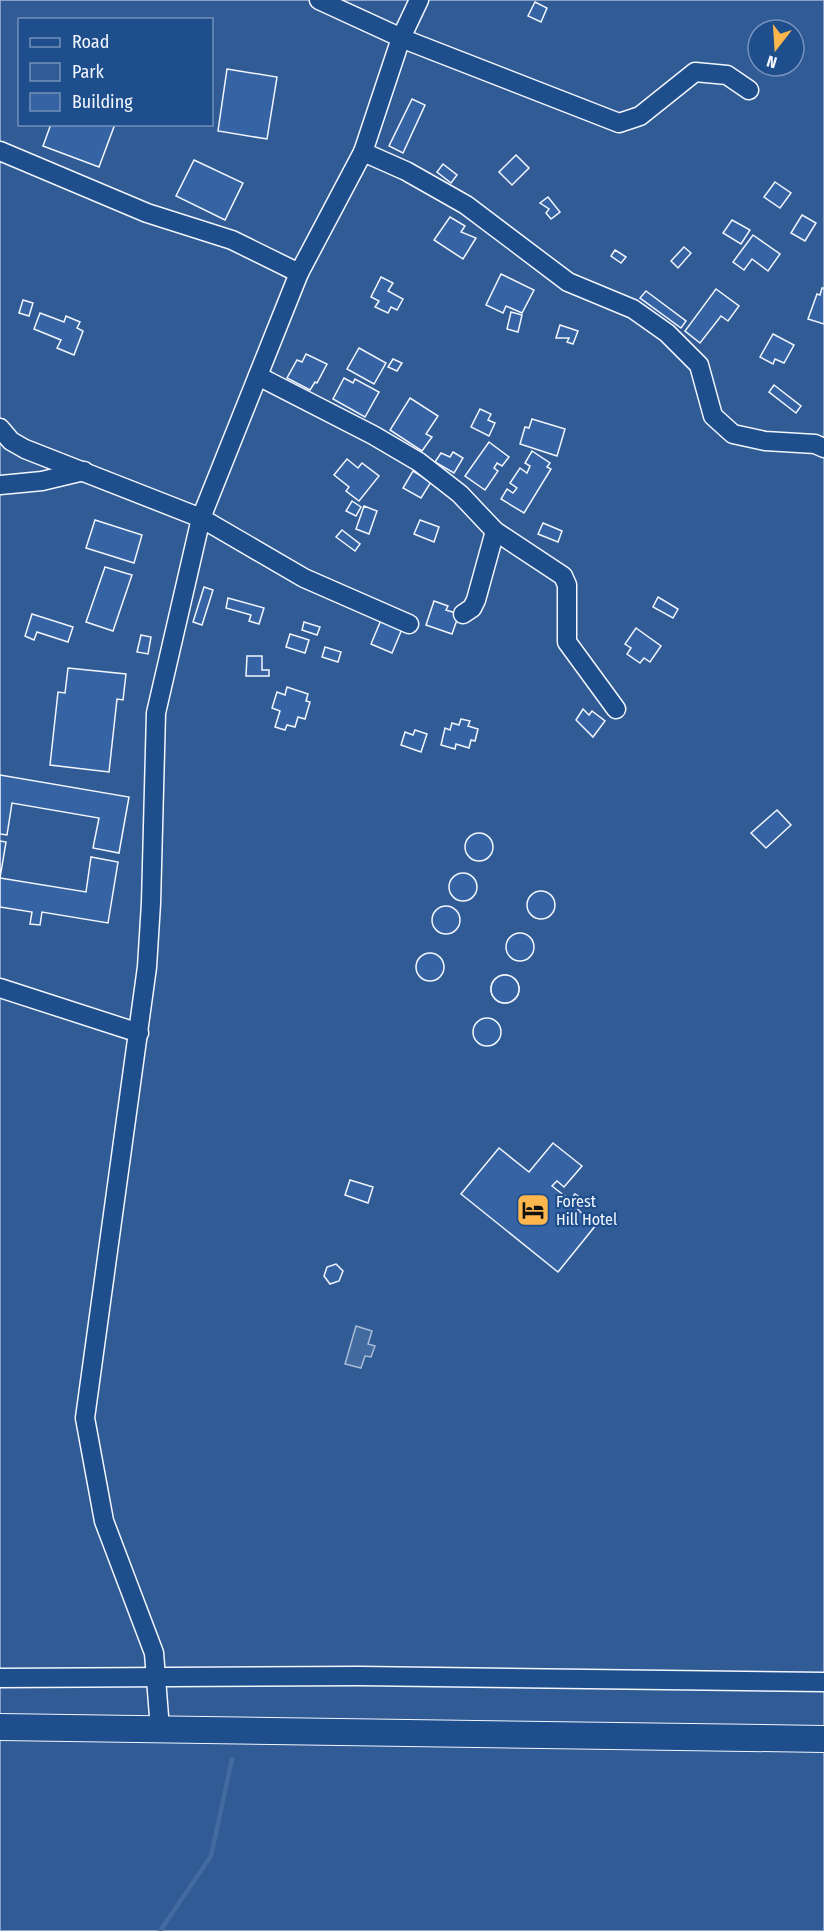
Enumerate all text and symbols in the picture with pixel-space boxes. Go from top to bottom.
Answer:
legend [18,18,213,126]
north arrow [746,18,806,78]
text: Road [72,31,109,53]
text: N [764,51,779,72]
text: Park [72,61,105,83]
text: Building [72,91,133,113]
hotel icon: Forest Hill Hotel [515,1192,551,1228]
place label: Forest Hill Hotel [556,1192,617,1229]

